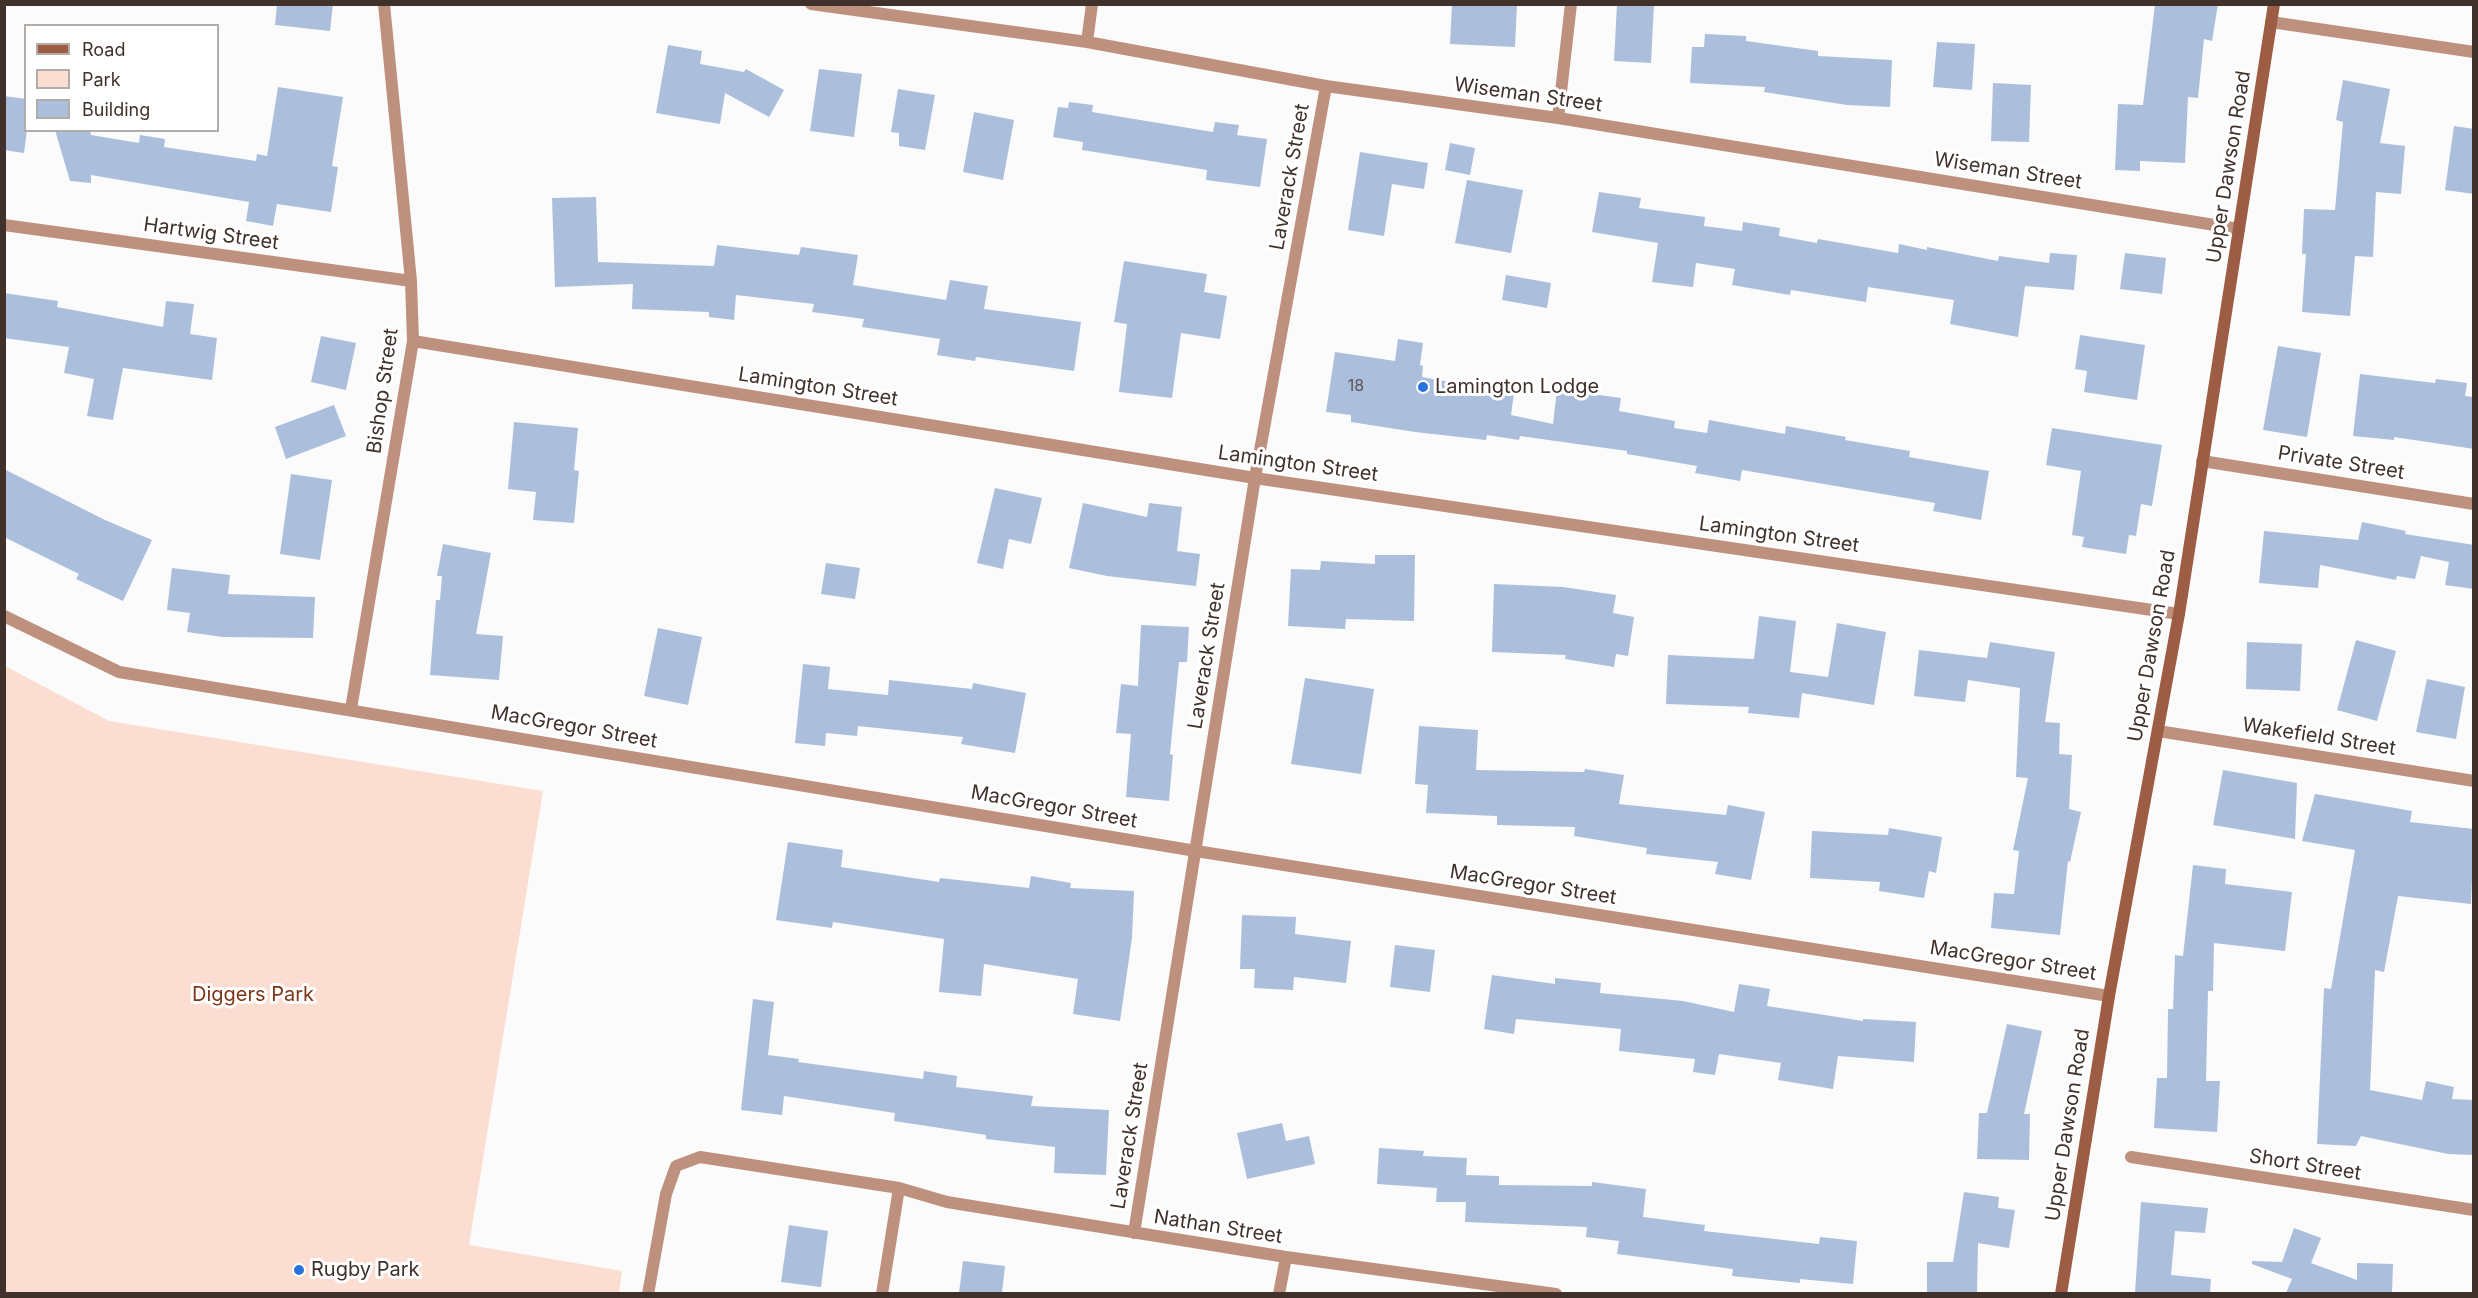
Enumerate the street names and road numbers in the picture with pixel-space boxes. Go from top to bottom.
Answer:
street label: Upper Dawson Road [2202,69,2256,265]
street label: Wiseman Street [1452,73,1604,117]
street label: Laverack Street [1265,102,1315,252]
street label: Wiseman Street [1932,147,2084,195]
street label: Hartwig Street [142,213,280,255]
street label: Bishop Street [362,327,404,455]
street label: Lamington Street [737,363,899,411]
street label: Lamington Street [1217,441,1379,487]
street label: Private Street [2276,441,2406,485]
street label: Lamington Street [1698,512,1860,558]
street label: Upper Dawson Road [2123,548,2181,744]
street label: Laverack Street [1184,581,1230,731]
street label: MacGregor Street [489,701,659,753]
street label: Wakefield Street [2240,713,2398,761]
street label: MacGregor Street [969,781,1139,833]
street label: MacGregor Street [1448,860,1618,910]
street label: MacGregor Street [1928,936,2098,986]
street label: Upper Dawson Road [2041,1027,2095,1223]
street label: Laverack Street [1107,1061,1153,1211]
street label: Short Street [2247,1144,2363,1186]
street label: Nathan Street [1152,1205,1284,1249]

